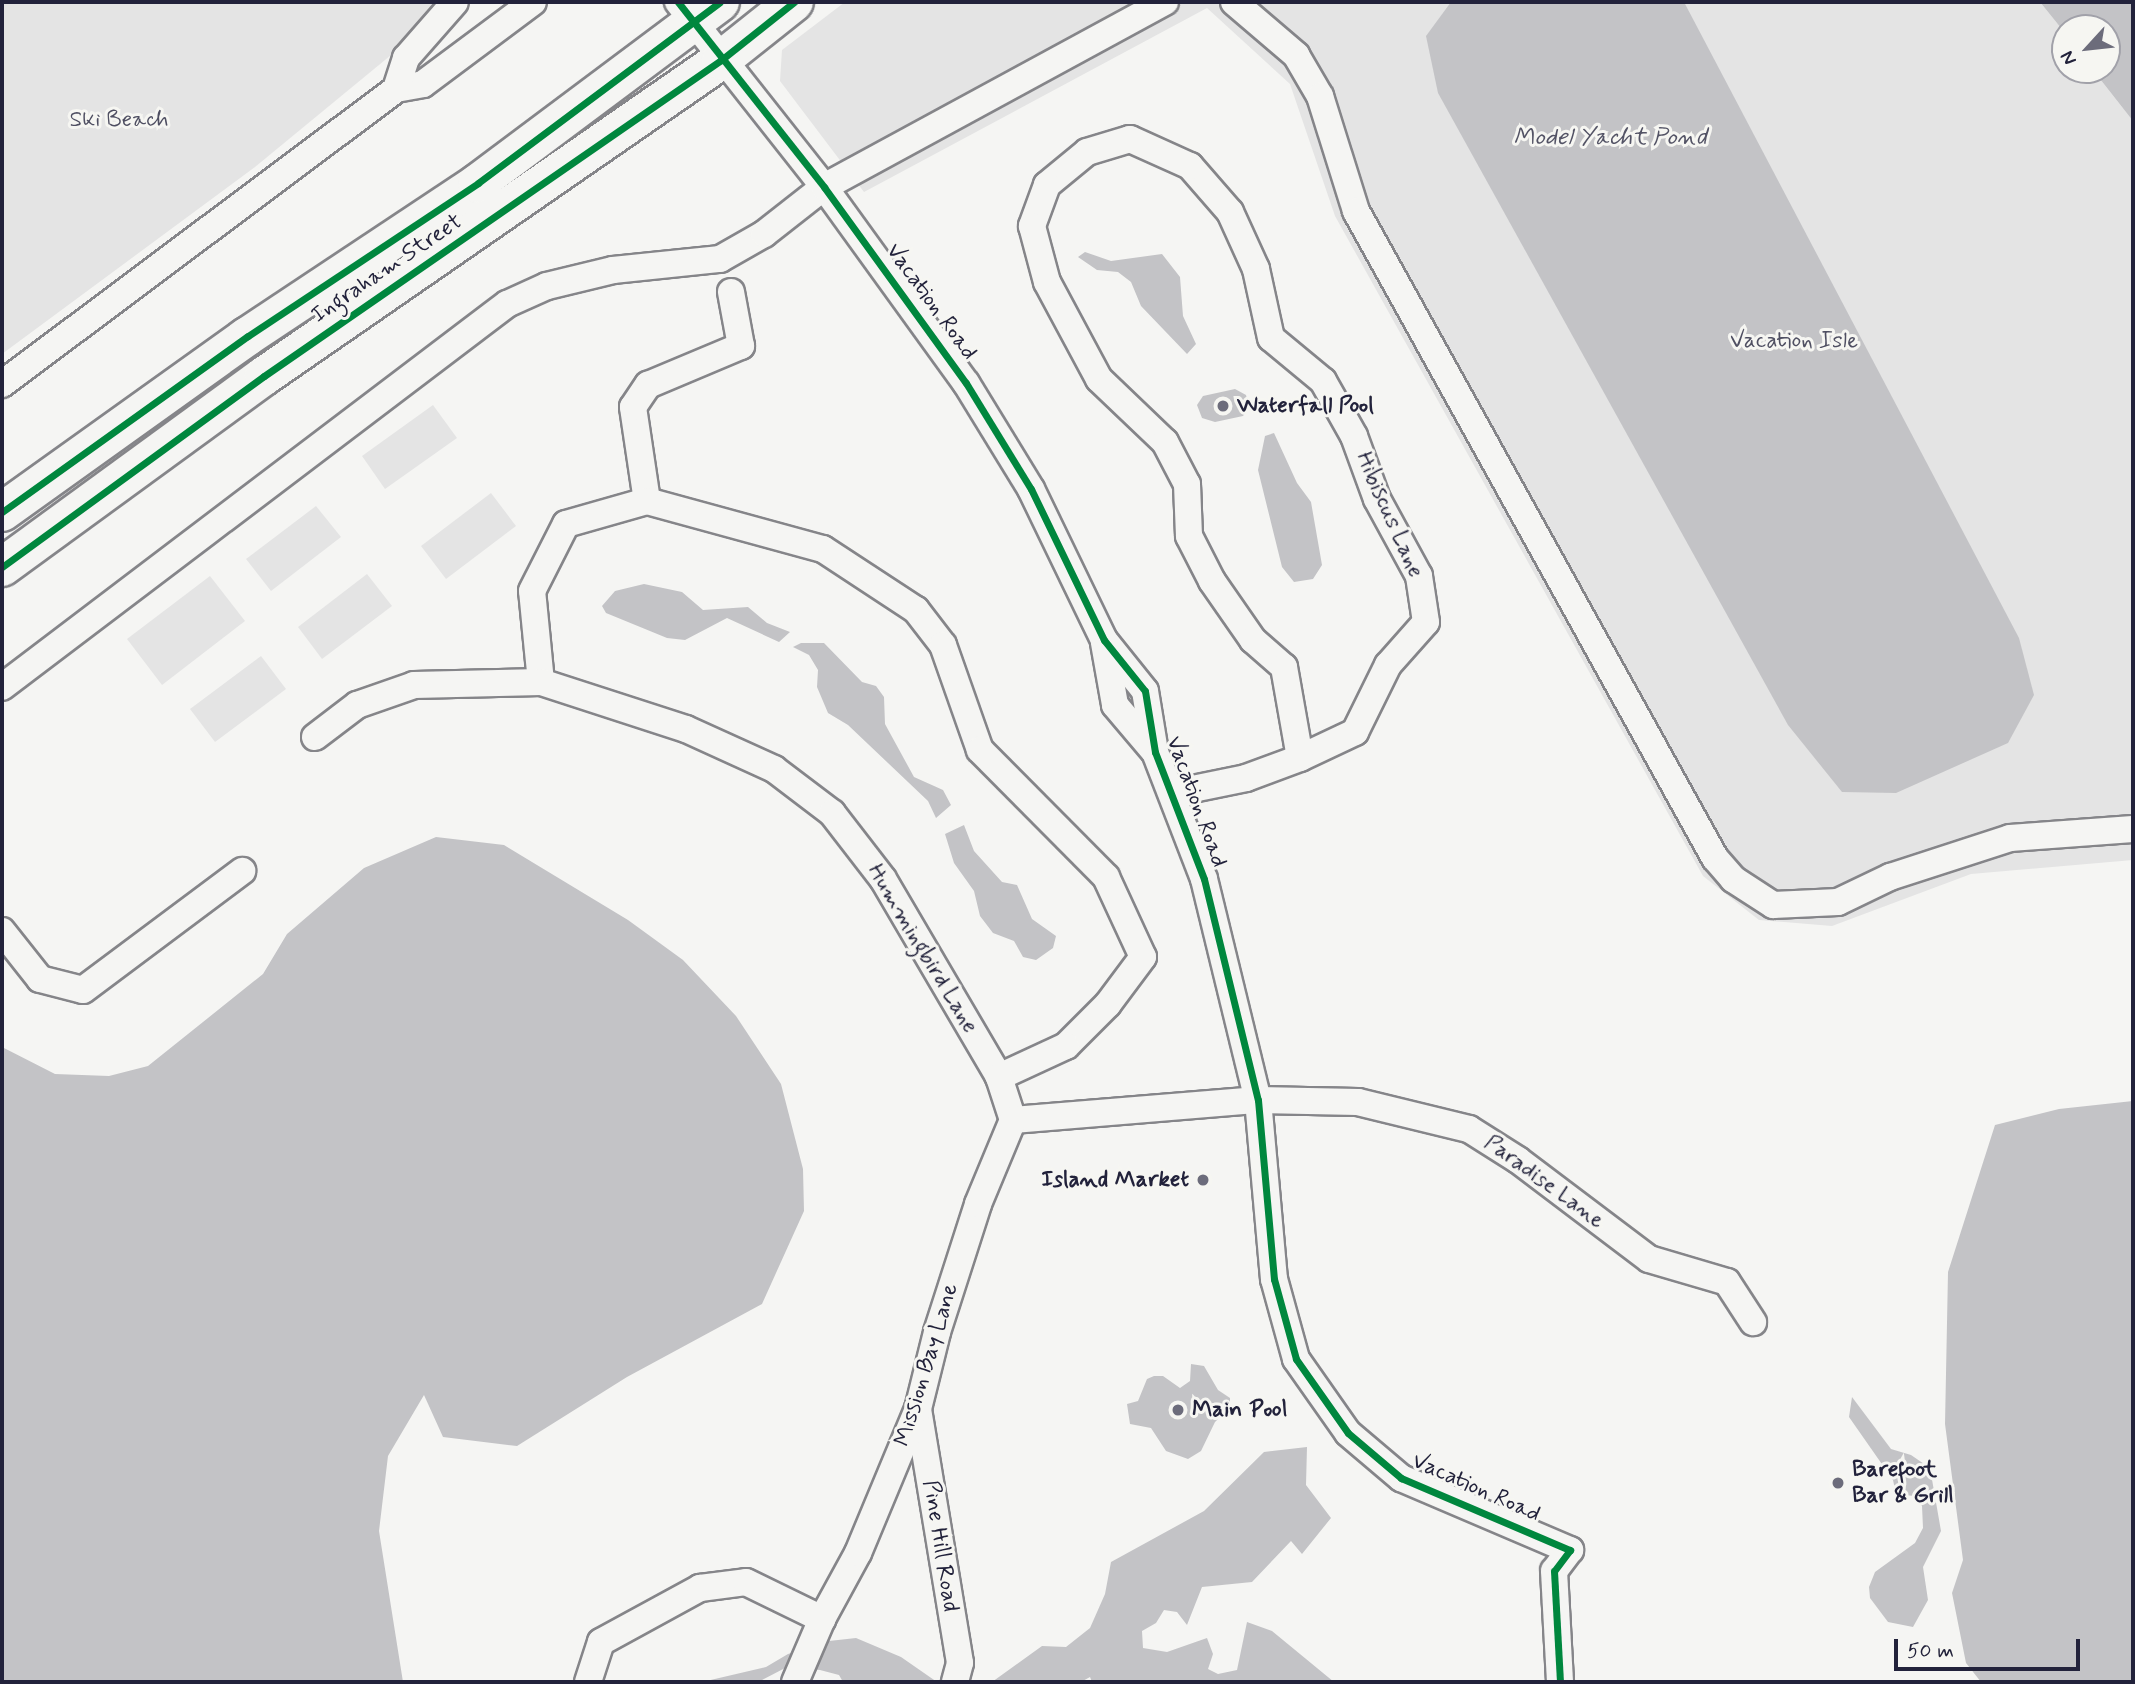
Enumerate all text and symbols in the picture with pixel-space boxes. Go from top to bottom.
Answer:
north arrow [2051,14,2121,84]
text: N [2055,47,2083,69]
park label: Ski Beach [71,106,167,134]
water label: Model Yacht Pond [1517,124,1703,152]
street label: Ingraham Street [307,209,467,329]
street label: Vacation Road [880,239,982,365]
park label: Vacation Isle [1730,327,1858,355]
place label: Waterfall Pool [1237,392,1374,420]
marker: Waterfall Pool [1215,398,1231,414]
street label: Hibiscus Lane [1349,447,1429,583]
street label: Vacation Road [1160,734,1232,870]
street label: Hummingbird Lane [860,859,984,1039]
street label: Paradise Lane [1480,1130,1608,1234]
place label: Island Market [1039,1166,1189,1194]
marker: Island Market [1195,1172,1211,1188]
street label: Mission Bay Lane [889,1279,965,1451]
place label: Main Pool [1192,1396,1284,1424]
marker: Main Pool [1170,1402,1186,1418]
street label: Vacation Road [1409,1448,1543,1528]
place label: Barefoot Bar & Grill [1852,1456,1954,1510]
marker: Barefoot Bar & Grill [1830,1475,1846,1491]
street label: Pine Hill Road [916,1479,964,1613]
scale bar [1897,1624,2082,1668]
text: 50 m [1907,1637,1954,1665]

